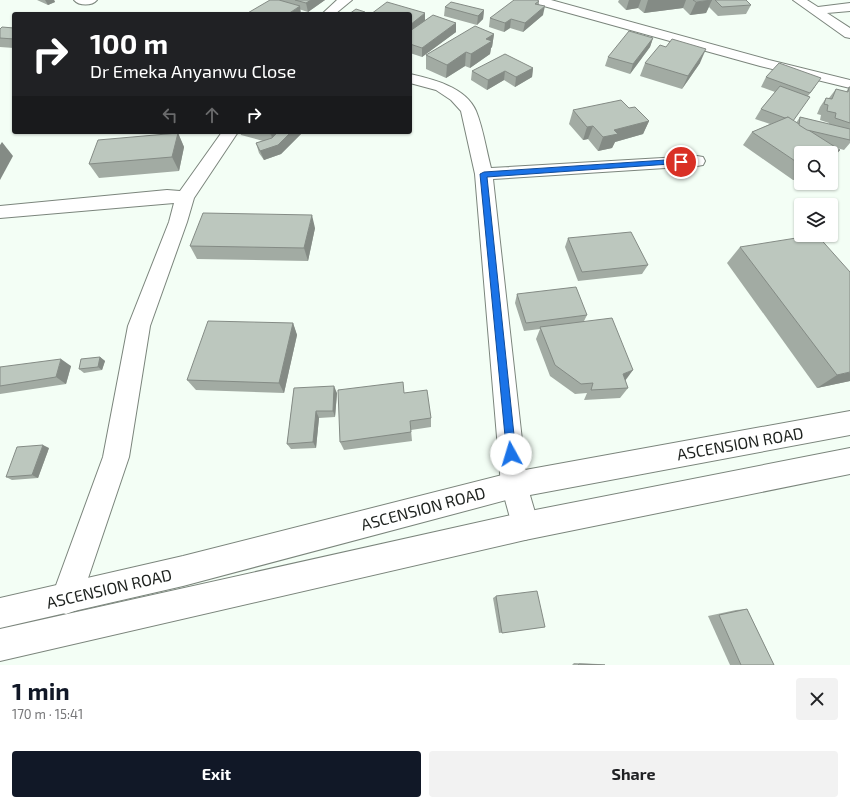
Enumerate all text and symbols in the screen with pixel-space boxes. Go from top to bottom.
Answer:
text: 100 m [90,26,168,60]
icon: right [24,28,76,80]
text: Dr Emeka Anyanwu Close [90,60,296,82]
icon: left [159,104,181,126]
icon: ahead [201,104,223,126]
icon: right [243,104,265,126]
pin [664,145,698,179]
map controls [794,146,838,242]
button: search [794,146,838,190]
icon: arrive [670,151,692,173]
button: layers [794,198,838,242]
street label: ASCENSION ROAD [675,423,805,463]
position arrow [490,433,532,475]
street label: ASCENSION ROAD [359,482,487,534]
street label: ASCENSION ROAD [44,564,174,612]
text: 1 min [12,676,70,705]
button: close [796,678,838,720]
text: 170 m · 15:41 [12,706,83,722]
button: Exit [12,751,421,797]
button: Share [429,751,838,797]

